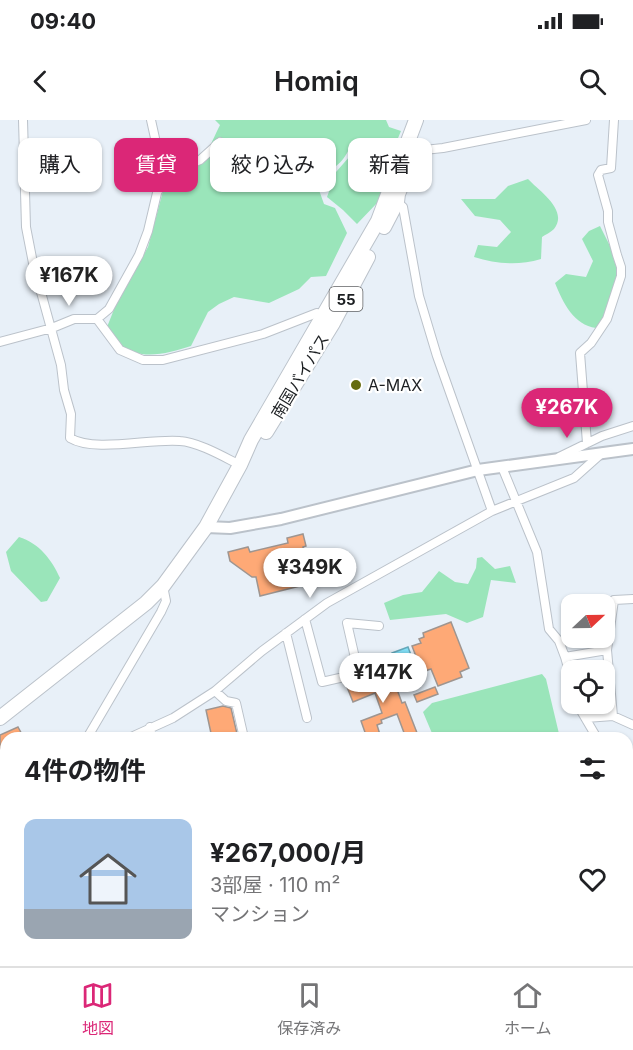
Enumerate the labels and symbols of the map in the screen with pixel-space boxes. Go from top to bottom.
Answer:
pin: ¥167K [27,256,111,307]
road number: 55 [330,287,362,311]
street label: 南国バイパス [267,330,333,422]
place label: A-MAX [368,375,422,395]
marker: A-MAX [349,378,363,392]
pin: ¥267K [525,388,609,439]
pin: ¥349K [268,548,352,599]
north arrow [561,594,615,648]
pin: ¥147K [341,653,425,704]

